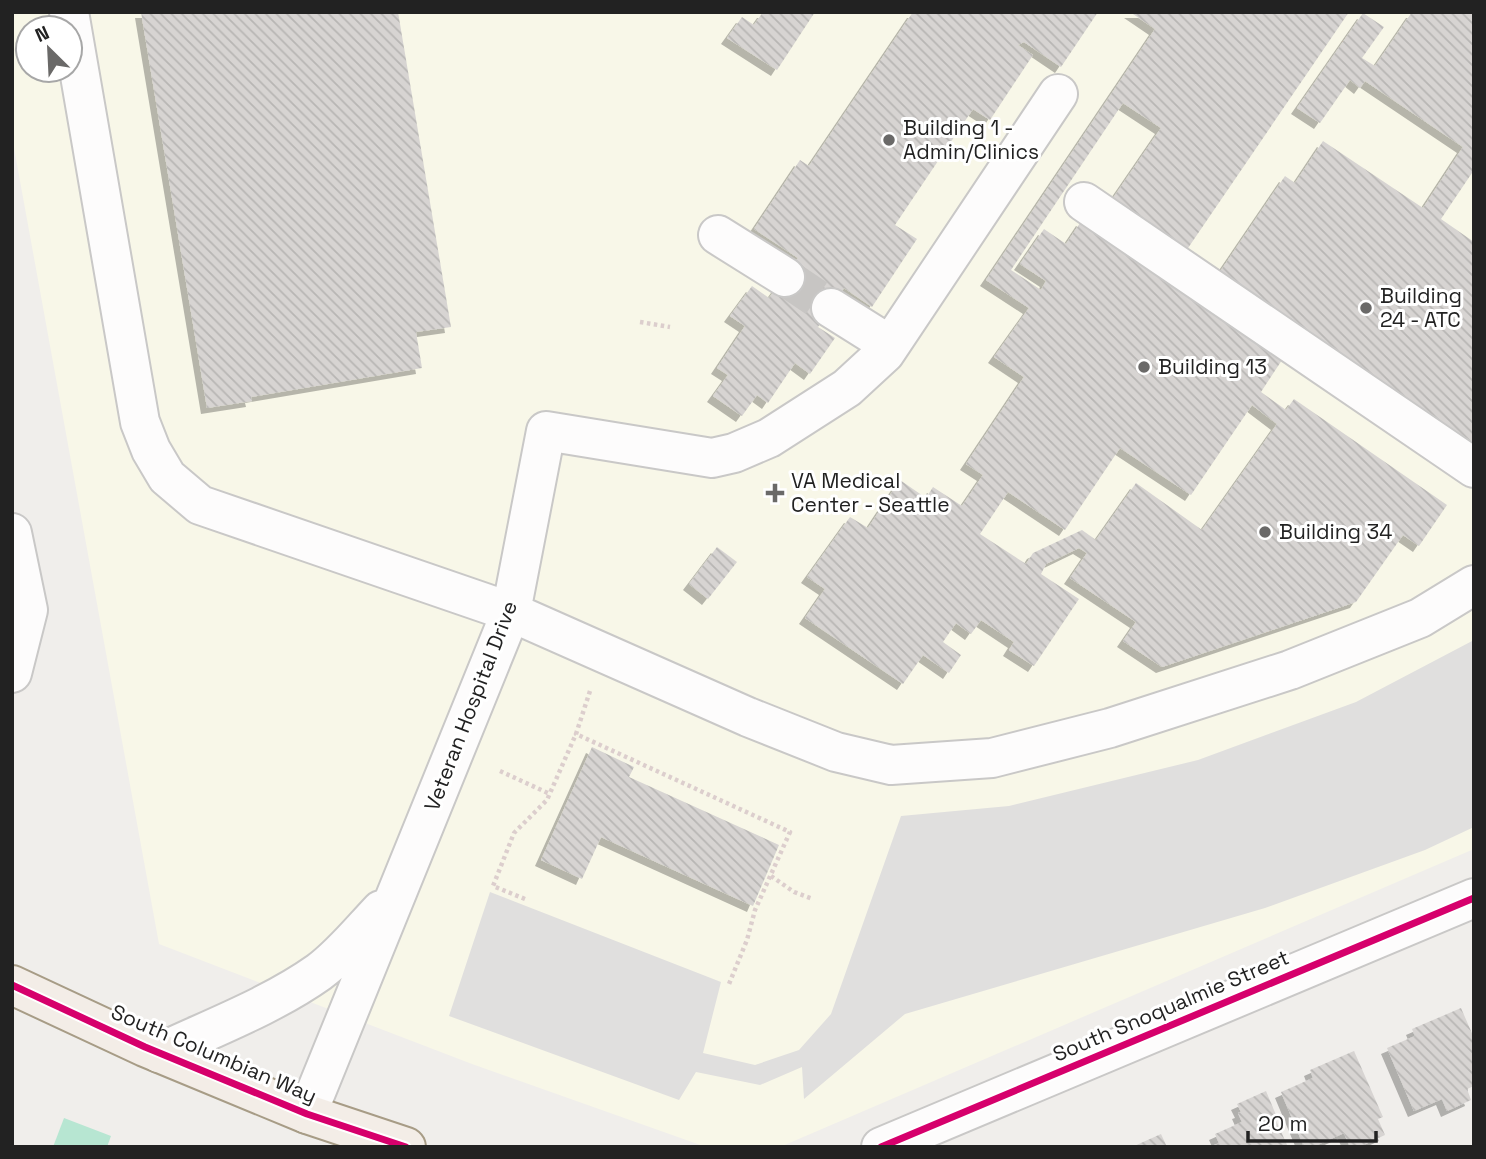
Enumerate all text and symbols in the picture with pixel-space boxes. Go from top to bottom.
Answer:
north arrow [14,14,84,84]
text: N [31,20,53,48]
place label: Building 1 - Admin/Clinics [903,114,1039,165]
marker: Building 1 - Admin/Clinics [881,132,897,148]
place label: Building 24 - ATC [1380,282,1462,333]
marker: Building 24 - ATC [1358,300,1374,316]
place label: Building 13 [1158,353,1267,380]
marker: Building 13 [1136,359,1152,375]
place label: VA Medical Center - Seattle [791,467,950,518]
marker: VA Medical Center - Seattle [765,483,785,503]
place label: Building 34 [1279,518,1392,545]
marker: Building 34 [1257,524,1273,540]
street label: Veteran Hospital Drive [418,597,523,815]
street label: South Snoqualmie Street [1049,943,1293,1068]
street label: South Columbian Way [107,998,321,1109]
scale bar [1248,1100,1376,1144]
text: 20 m [1258,1110,1308,1137]

